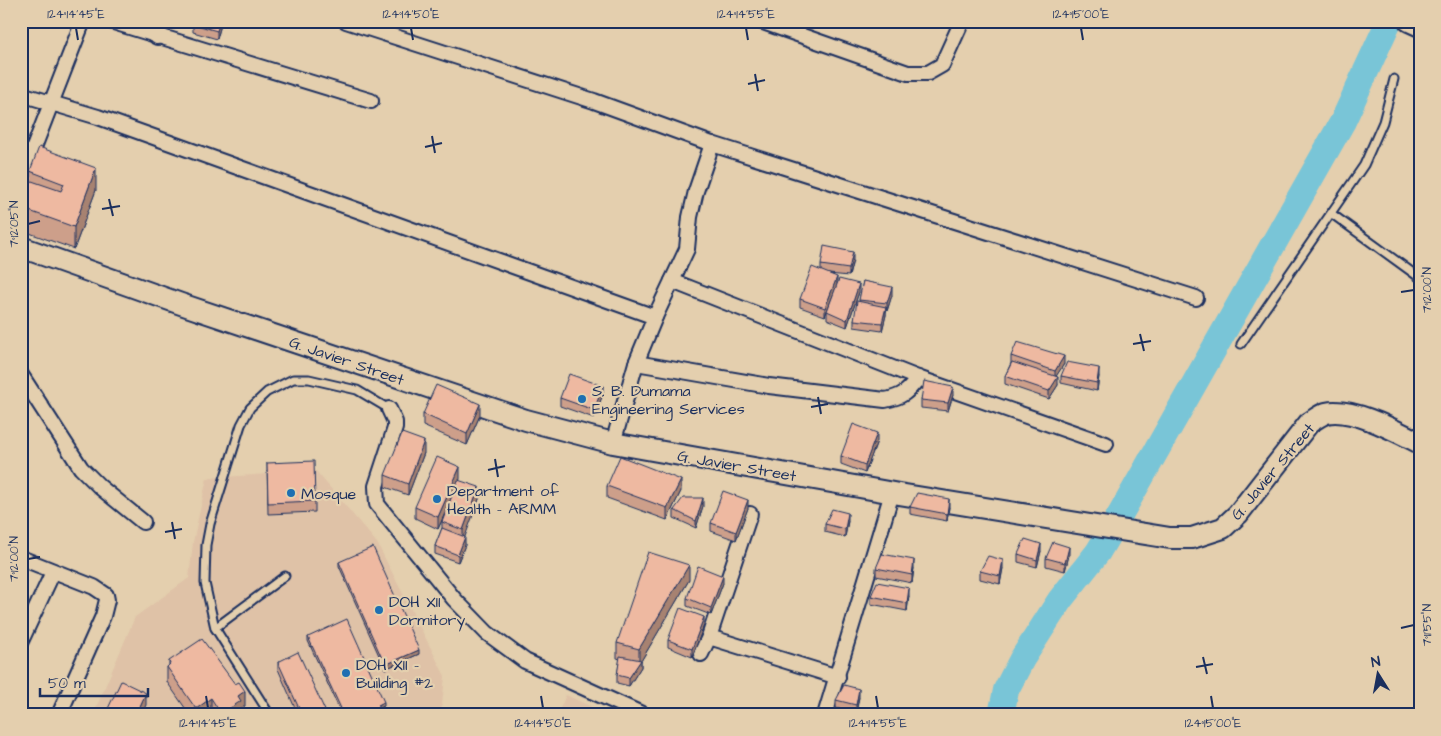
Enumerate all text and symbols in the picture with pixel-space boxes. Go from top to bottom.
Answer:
text: 124°14'45"E [47,6,105,23]
text: 124°14'50"E [383,6,439,23]
text: 124°14'55"E [717,6,775,23]
text: 124°15'00"E [1053,6,1109,23]
text: 7°12'05"N [6,200,23,247]
text: 7°12'00"N [1419,267,1436,313]
street label: G. Javier Street [286,331,408,391]
place label: S. B. Dumama Engineering Services [592,380,745,421]
marker: S. B. Dumama Engineering Services [576,393,588,405]
street label: G. Javier Street [1226,418,1320,525]
street label: G. Javier Street [676,445,799,487]
place label: Department of Health - ARMM [447,480,559,520]
place label: Mosque [301,483,357,505]
marker: Mosque [285,487,297,499]
marker: Department of Health - ARMM [431,493,443,505]
text: 7°12'00"N [6,536,23,582]
place label: DOH XII Dormitory [389,591,465,632]
text: 7°11'55"N [1419,603,1436,646]
marker: DOH XII Dormitory [373,604,385,616]
north arrow [1354,648,1404,698]
text: N [1369,652,1382,673]
place label: DOH XII - Building #2 [356,654,433,695]
scale bar [40,666,148,698]
marker: DOH XII - Building #2 [340,667,352,679]
text: 50 m [48,673,86,694]
text: 124°14'45"E [179,715,237,732]
text: 124°14'50"E [515,715,571,732]
text: 124°14'55"E [849,715,907,732]
text: 124°15'00"E [1185,715,1241,732]

